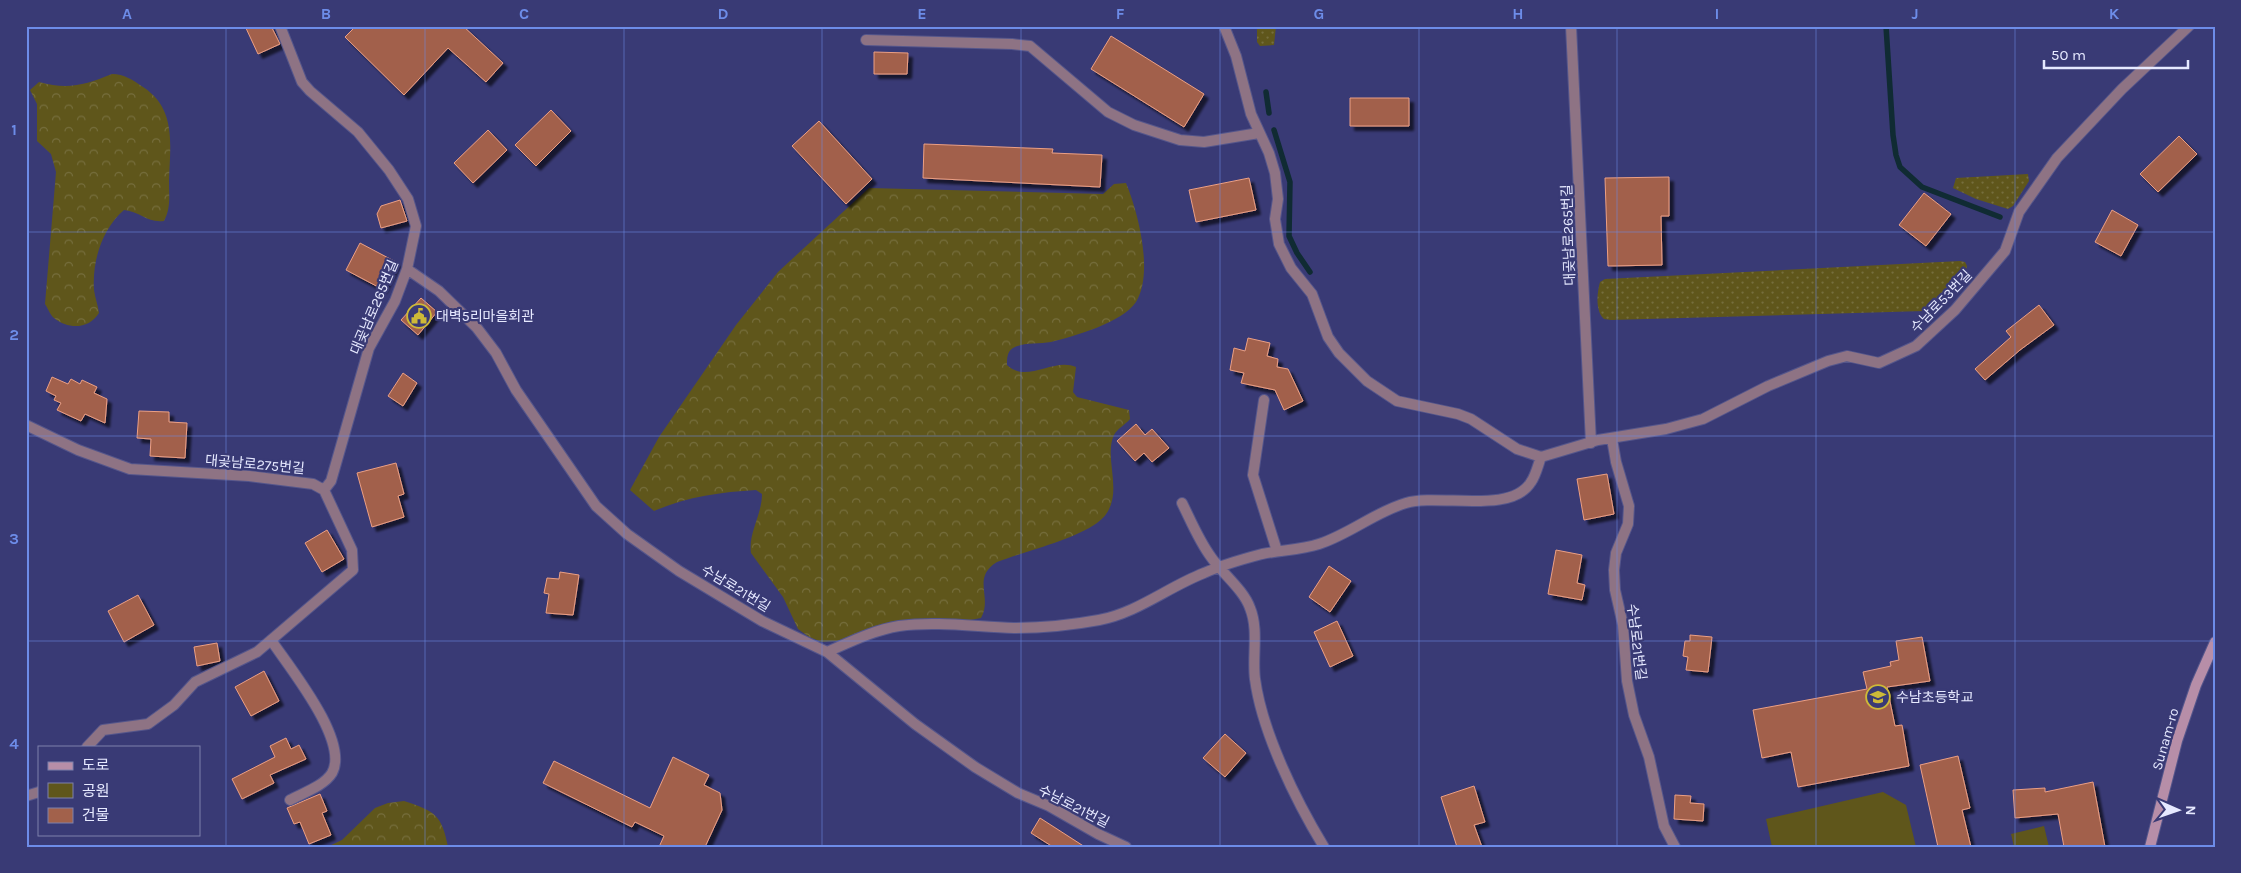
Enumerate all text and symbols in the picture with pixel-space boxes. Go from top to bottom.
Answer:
text: A [122,4,132,23]
text: B [321,4,331,23]
text: C [519,4,529,23]
text: D [718,4,729,23]
text: E [917,4,927,23]
text: F [1116,4,1125,23]
text: G [1314,4,1324,23]
text: H [1512,4,1524,23]
text: I [1715,4,1719,23]
text: J [1911,4,1919,23]
text: K [2109,4,2120,23]
scale bar [2044,38,2187,70]
text: 50 m [2051,46,2086,64]
text: 1 [11,120,17,139]
street label: 대곶남로265번길 [1558,184,1579,286]
street label: 대곶남로265번길 [347,257,402,357]
street label: 수남로53번길 [1907,266,1975,336]
public building icon: 대벽5리마을회관 [406,303,432,329]
place label: 대벽5리마을회관 [436,308,534,325]
text: 2 [9,325,19,344]
street label: 대곶남로275번길 [204,452,305,477]
text: 3 [9,529,19,548]
street label: 수남로21번길 [698,561,773,616]
street label: 수남로21번길 [1623,603,1650,681]
school or university icon: 수남초등학교 [1865,684,1891,710]
place label: 수남초등학교 [1896,689,1973,706]
street label: Sunam-ro [2149,706,2182,772]
text: 4 [9,734,19,753]
legend [38,746,200,836]
text: 도로 [82,756,110,774]
street label: 수남로21번길 [1036,781,1112,832]
text: 공원 [82,782,110,800]
north arrow [2154,786,2204,836]
text: N [2182,805,2199,816]
text: 건물 [82,806,110,824]

